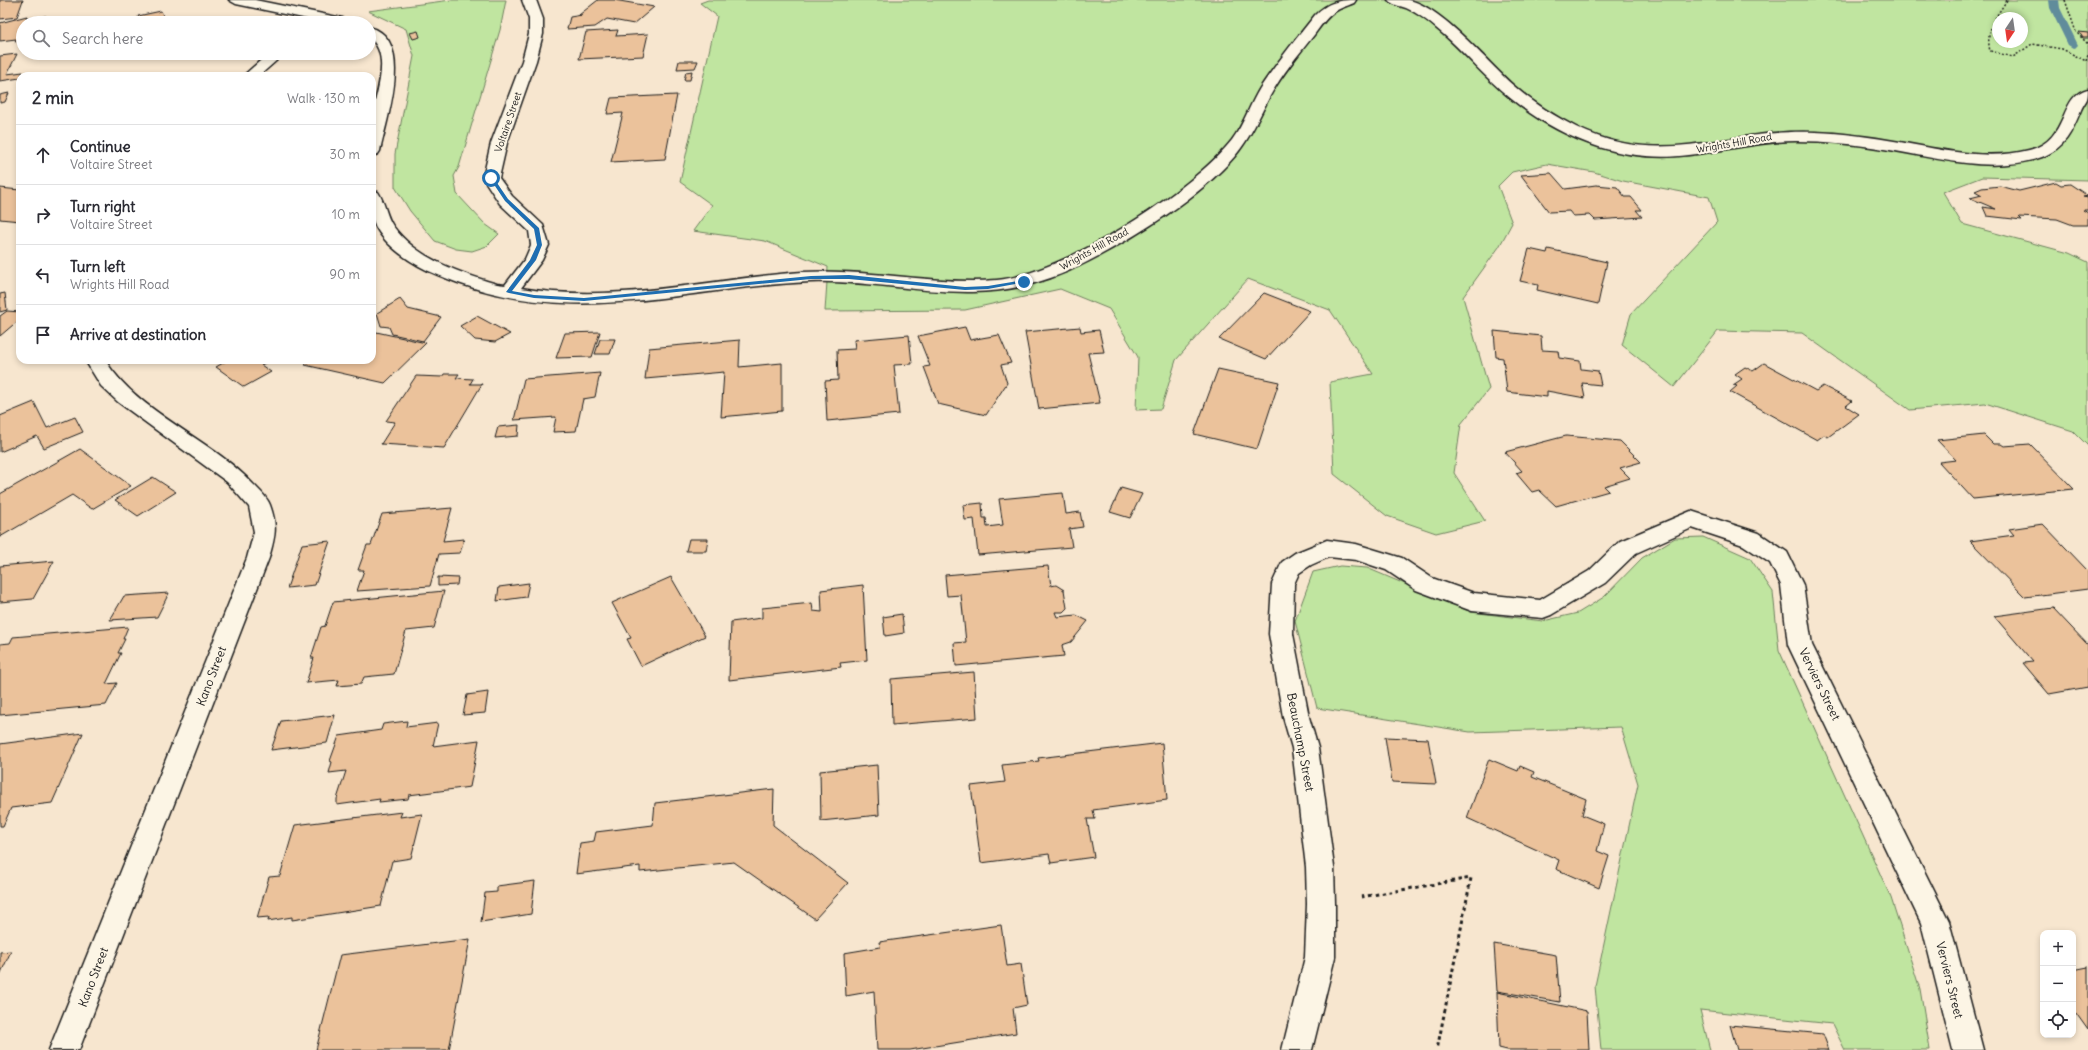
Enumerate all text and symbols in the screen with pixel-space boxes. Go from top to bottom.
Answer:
north arrow [1992,12,2028,48]
search box [16,16,376,60]
icon: search [30,27,52,49]
text: Search here [62,29,143,48]
text: 2 min [32,87,74,109]
street label: Voltaire Street [492,89,525,154]
text: Walk · 130 m [287,90,360,107]
street label: Wrights Hill Road [1695,130,1773,156]
text: Continue [70,137,131,156]
icon: ahead [32,144,54,166]
text: 30 m [330,146,360,163]
text: Voltaire Street [70,156,152,173]
route start [482,169,500,187]
text: Turn right [70,197,135,216]
icon: right [32,204,54,226]
text: 10 m [332,206,360,223]
text: Voltaire Street [70,216,152,233]
street label: Wrights Hill Road [1057,225,1131,273]
text: Turn left [70,257,125,276]
icon: left [32,264,54,286]
text: 90 m [329,266,360,283]
route end [1015,273,1033,291]
text: Wrights Hill Road [70,276,169,293]
icon: arrive [32,324,54,346]
text: Arrive at destination [70,325,206,344]
street label: Kano Street [193,644,229,708]
street label: Verviers Street [1796,645,1844,723]
street label: Beauchamp Street [1284,691,1318,793]
map controls [2040,930,2076,1038]
button: + [2040,930,2076,966]
street label: Verviers Street [1933,940,1967,1020]
street label: Kano Street [75,945,111,1009]
button: − [2040,966,2076,1002]
button: locate [2040,1002,2076,1038]

